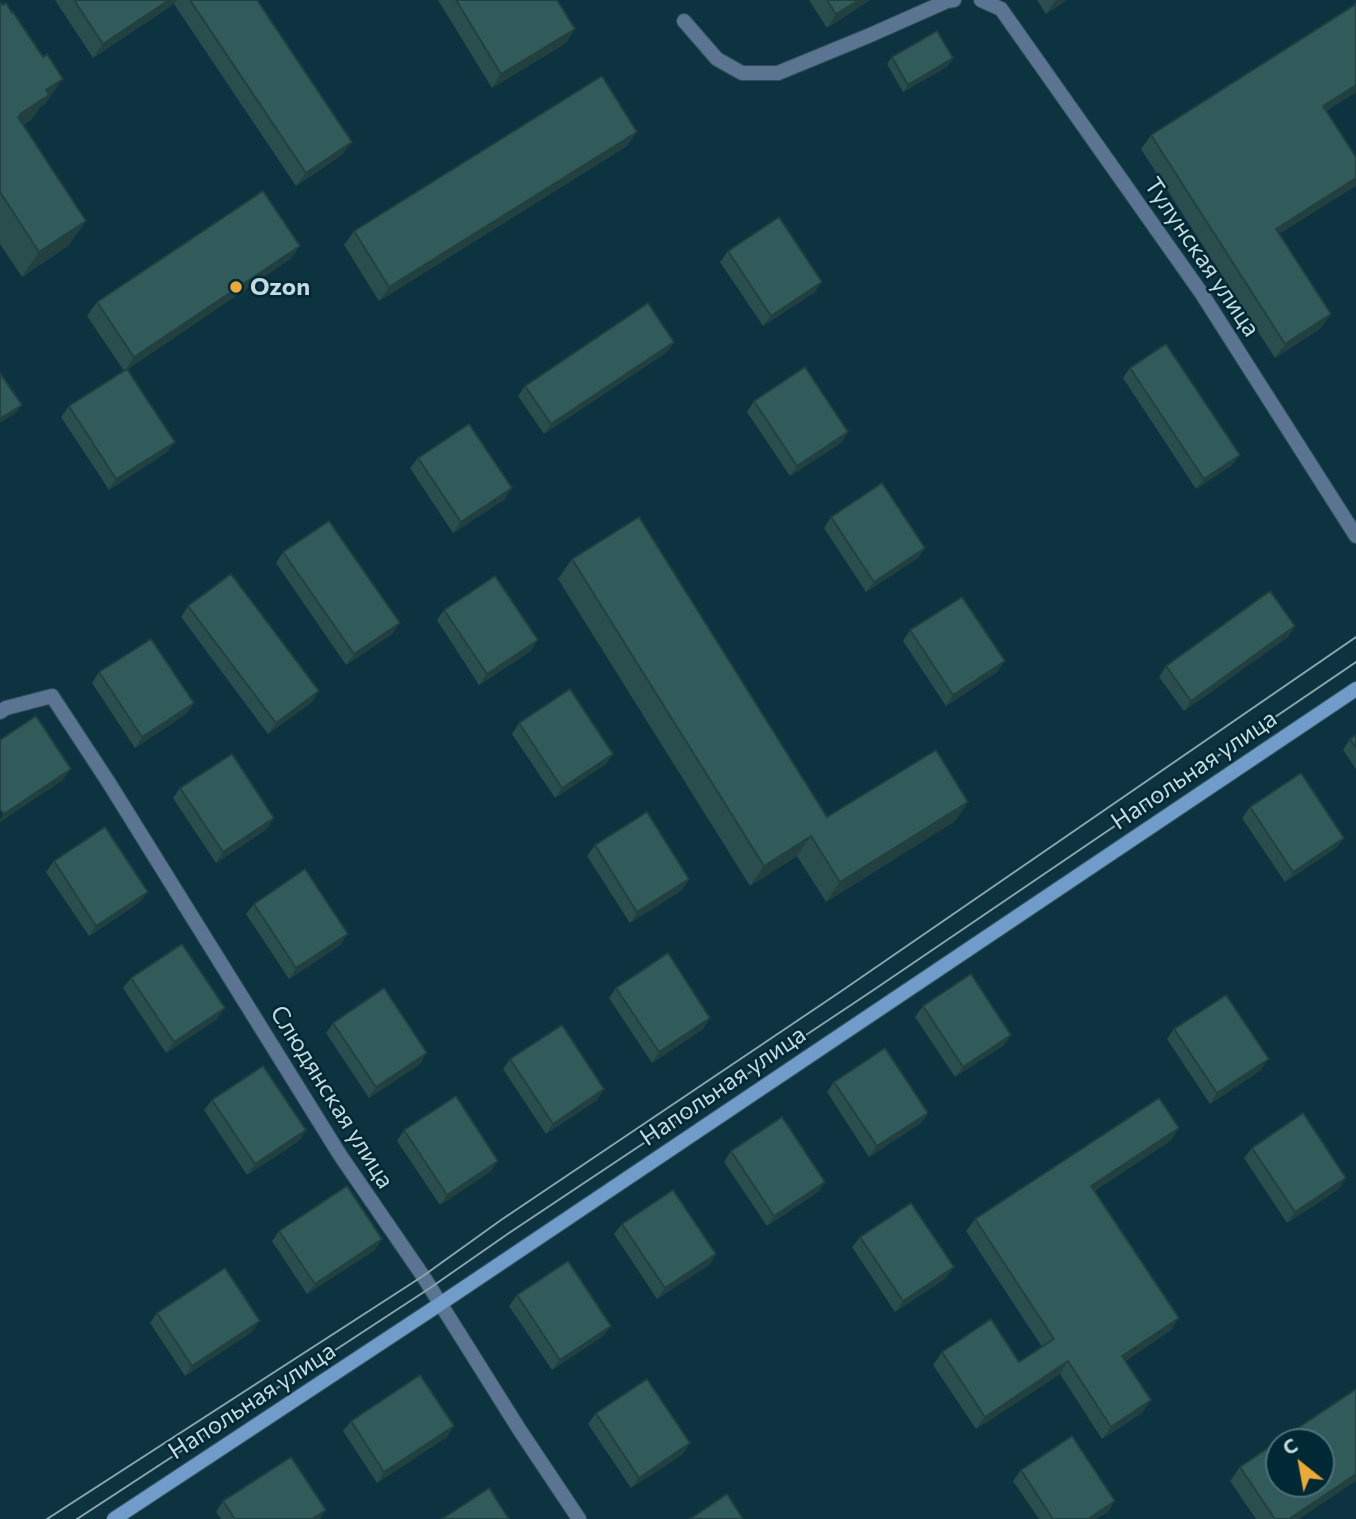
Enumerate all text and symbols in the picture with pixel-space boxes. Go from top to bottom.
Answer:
street label: Тулунская улица [1138,172,1266,342]
place label: Ozon [250,273,310,301]
marker: Ozon [228,279,244,295]
street label: Напольная улица [1106,704,1282,836]
street label: Слюдянская улица [264,1000,400,1194]
street label: Напольная улица [635,1020,811,1152]
street label: Напольная улица [163,1336,341,1466]
north arrow [1265,1428,1335,1498]
text: С [1278,1433,1301,1459]

